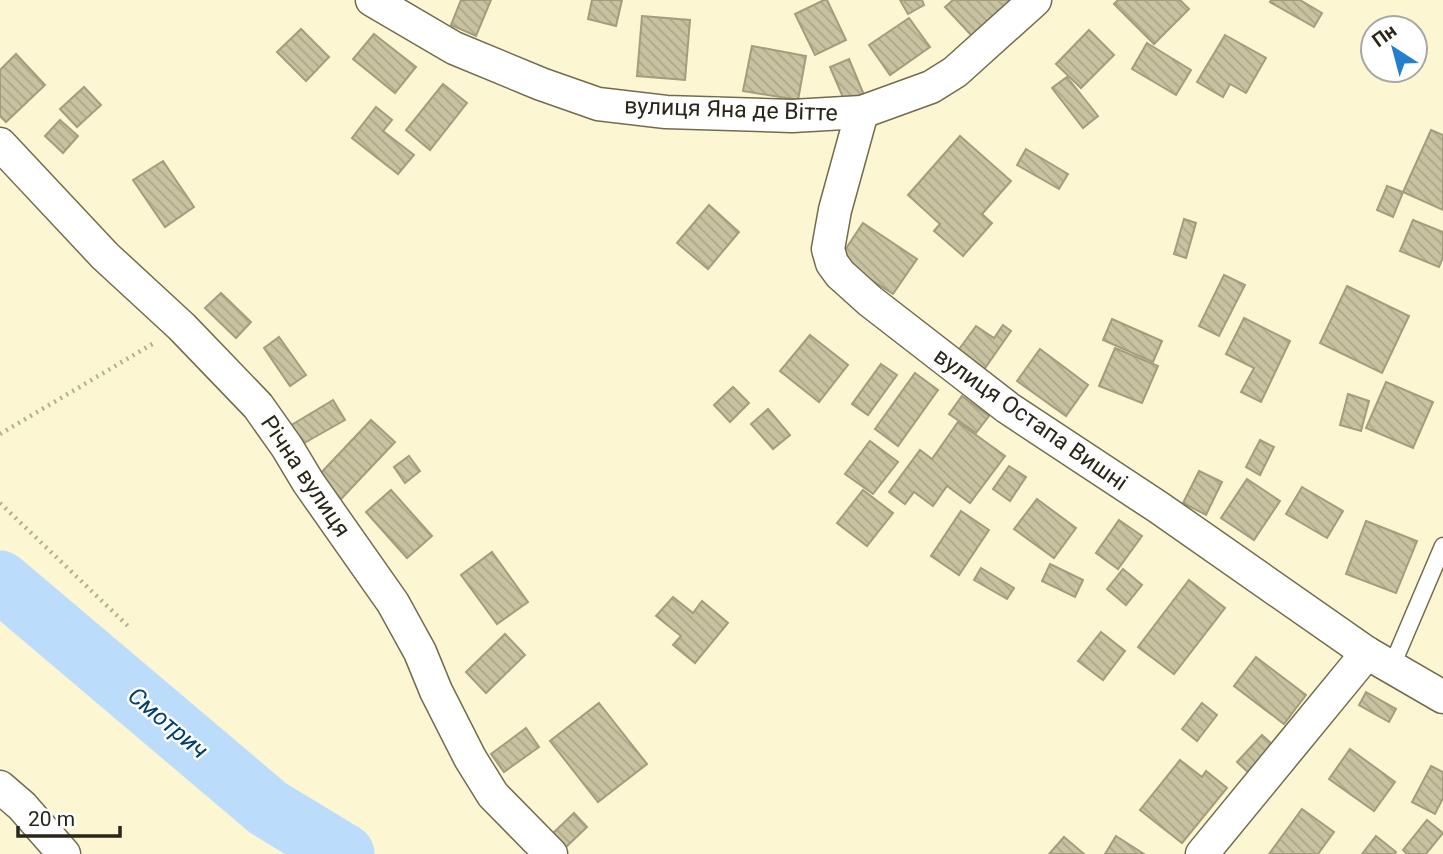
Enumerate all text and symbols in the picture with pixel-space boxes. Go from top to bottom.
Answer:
north arrow [1359,14,1429,84]
text: Пн [1368,19,1401,52]
street label: вулиця Яна де Вітте [624,92,838,127]
street label: вулиця Остапа Вишні [929,342,1133,496]
street label: Річна вулиця [255,410,356,542]
water label: Смотрич [122,681,214,765]
scale bar [18,794,119,838]
text: 20 m [28,807,75,831]

